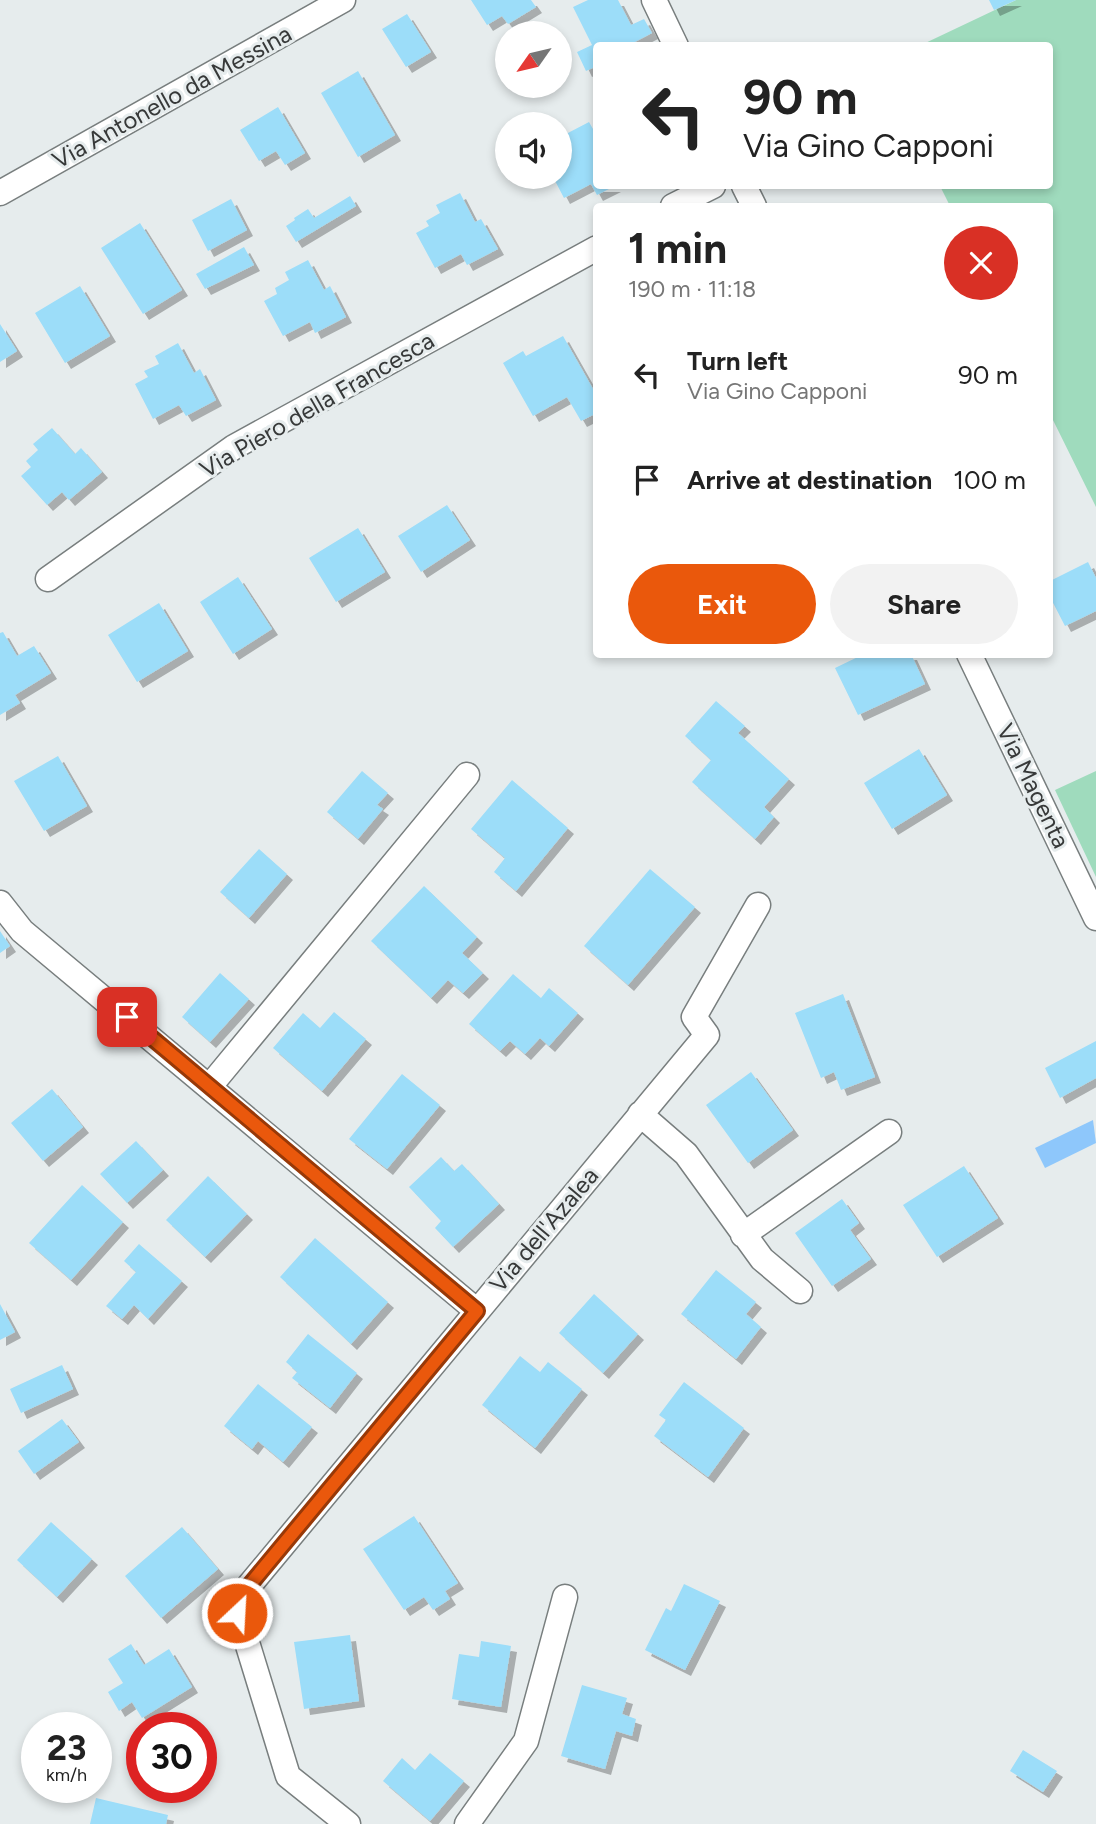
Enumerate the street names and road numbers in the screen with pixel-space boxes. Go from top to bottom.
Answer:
street label: Via Antonello da Messina [47,19,296,174]
street label: Via Piero della Francesca [194,326,439,484]
street label: Via Magenta [991,719,1076,853]
street label: Via dell'Azalea [483,1161,604,1298]

